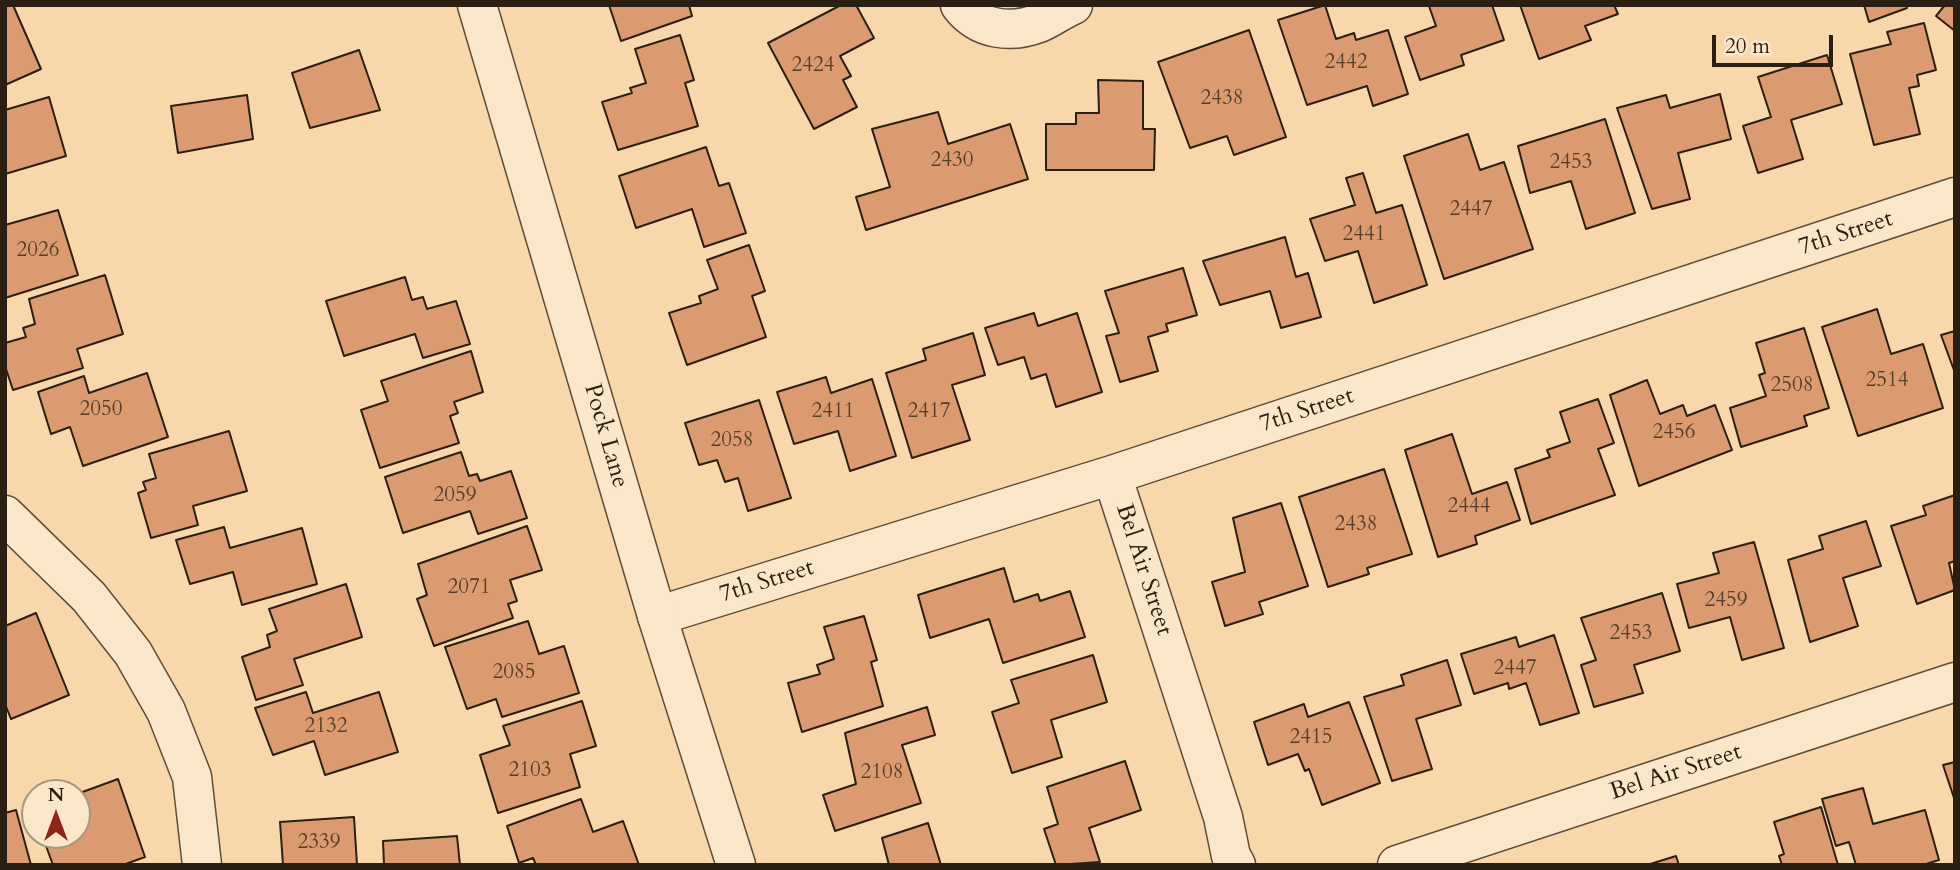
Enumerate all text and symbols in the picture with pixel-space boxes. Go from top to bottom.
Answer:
scale bar [1715,21,1836,65]
text: 20 m [1725,32,1770,61]
house number: 2442 [1324,50,1368,76]
house number: 2424 [791,53,835,79]
house number: 2438 [1200,86,1244,112]
house number: 2430 [930,148,974,174]
house number: 2453 [1549,150,1593,176]
house number: 2447 [1449,197,1493,223]
street label: 7th Street [1795,205,1897,263]
house number: 2441 [1342,222,1386,248]
house number: 2026 [16,238,60,264]
house number: 2514 [1865,368,1909,394]
house number: 2508 [1770,373,1814,399]
street label: Pock Lane [576,381,634,491]
street label: 7th Street [1256,382,1358,440]
house number: 2050 [79,397,123,423]
house number: 2411 [811,399,855,425]
house number: 2417 [907,399,951,425]
house number: 2456 [1652,420,1696,446]
house number: 2058 [710,428,754,454]
house number: 2059 [433,483,477,509]
house number: 2444 [1447,494,1491,520]
street label: Bel Air Street [1108,501,1178,639]
house number: 2438 [1334,512,1378,538]
street label: 7th Street [716,554,818,610]
house number: 2071 [447,575,491,601]
house number: 2459 [1704,588,1748,614]
house number: 2453 [1609,621,1653,647]
house number: 2447 [1493,656,1537,682]
house number: 2085 [492,660,536,686]
house number: 2132 [304,714,348,740]
house number: 2415 [1289,725,1333,751]
street label: Bel Air Street [1607,738,1745,808]
house number: 2103 [508,758,552,784]
house number: 2108 [860,760,904,786]
north arrow [21,779,91,849]
text: N [48,782,64,808]
house number: 2339 [297,830,341,856]

